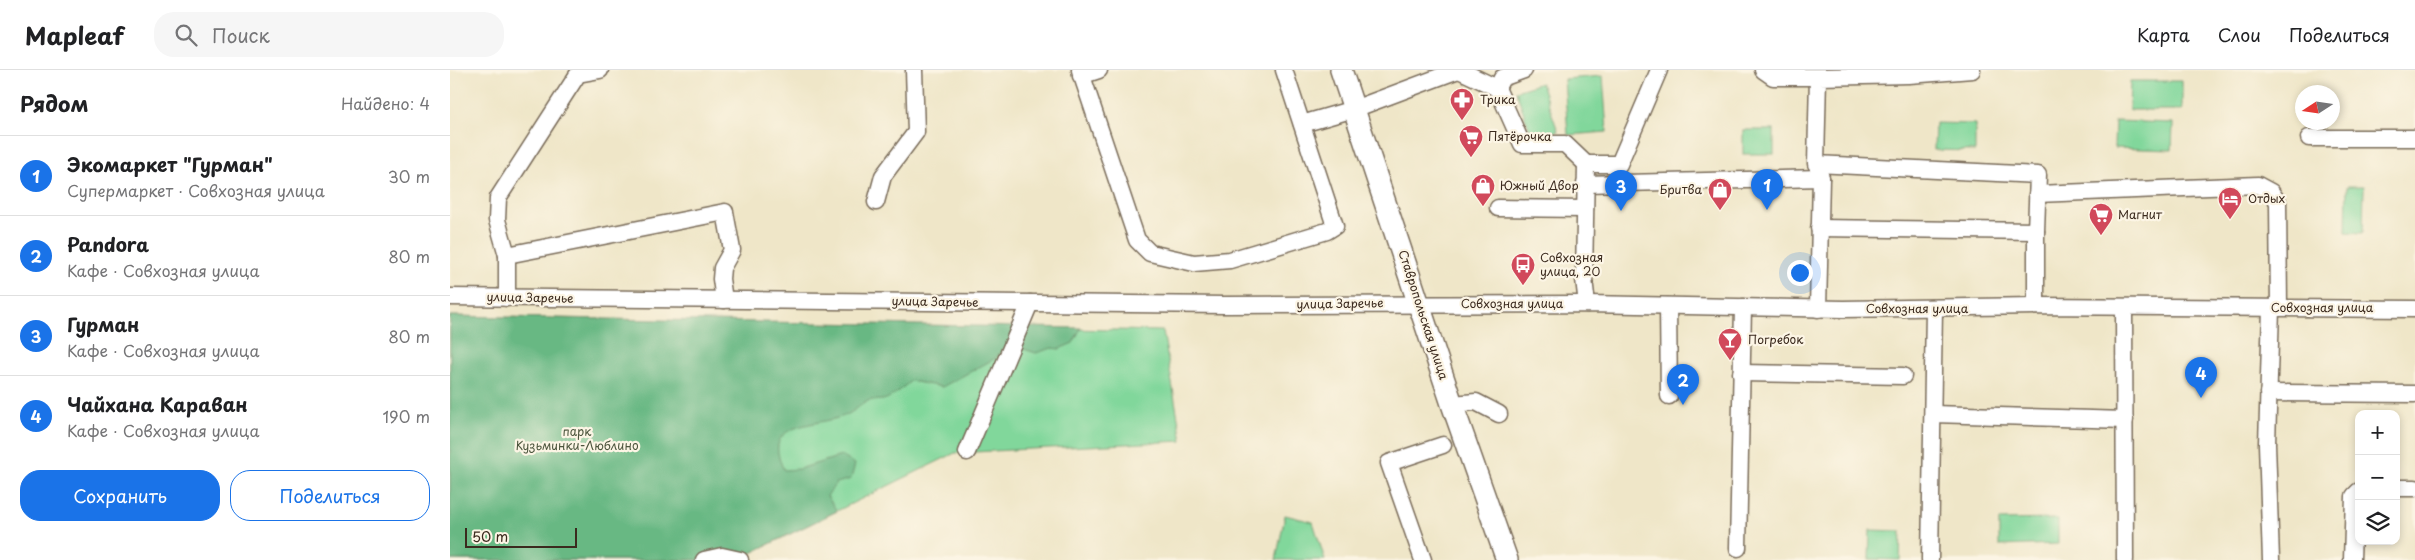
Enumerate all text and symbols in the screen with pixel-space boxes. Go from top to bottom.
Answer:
search box [154,12,504,57]
text: Mapleaf [25,17,124,53]
icon: search [172,21,200,49]
text: Поиск [212,21,270,49]
text: Карта [2137,21,2190,48]
text: Слои [2218,21,2261,48]
text: Поделиться [2289,21,2390,48]
north arrow [2295,85,2340,130]
text: Рядом [20,87,88,119]
pharmacy icon: Трика [1449,87,1475,121]
place label: Трика [1480,90,1516,108]
text: Найдено: 4 [341,91,430,115]
supermarket icon: Пятёрочка [1458,124,1484,158]
place label: Пятёрочка [1488,127,1552,145]
text: Экомаркет "Гурман" [67,150,273,178]
text: 1 [32,164,40,188]
text: 30 m [388,164,430,188]
pin: 1 [1751,169,1783,210]
pin: 3 [1605,170,1637,211]
shop icon: Южный Двор [1470,173,1496,207]
place label: Южный Двор [1500,176,1579,194]
shop icon: Бритва [1707,177,1733,211]
text: Супермаркет · Совхозная улица [67,178,325,202]
place label: Бритва [1659,180,1702,198]
hotel icon: Отдых [2217,186,2243,220]
place label: Отдых [2248,189,2285,207]
supermarket icon: Магнит [2088,202,2114,236]
place label: Магнит [2118,205,2163,223]
text: Pandora [67,230,149,258]
text: 2 [30,244,42,268]
text: 80 m [388,244,430,268]
street label: Ставропольская улица [1394,247,1454,382]
place label: Совхозная улица, 20 [1540,248,1603,280]
bus stop icon: Совхозная улица, 20 [1510,252,1536,286]
text: Кафе · Совхозная улица [67,258,260,282]
your location [1787,260,1813,286]
street label: улица Заречье [486,287,574,307]
street label: улица Заречье [891,291,979,311]
street label: улица Заречье [1296,293,1384,313]
street label: Совхозная улица [1461,294,1564,312]
street label: Совхозная улица [2271,298,2374,316]
street label: Совхозная улица [1866,299,1969,317]
text: Гурман [67,310,139,338]
text: 3 [31,324,41,348]
text: 80 m [388,324,430,348]
bar icon: Погребок [1717,327,1743,361]
place label: Погребок [1748,330,1804,348]
text: Кафе · Совхозная улица [67,338,260,362]
pin: 4 [2185,357,2217,398]
pin: 2 [1667,364,1699,405]
text: Чайхана Караван [67,390,248,418]
text: 4 [31,404,41,428]
text: 190 m [382,404,430,428]
map controls [2355,410,2400,545]
button: + [2355,410,2400,455]
text: Кафе · Совхозная улица [67,418,260,442]
park label: парк Кузьминки-Люблино [515,422,639,454]
button: − [2355,455,2400,500]
button: Сохранить [20,470,220,521]
button: Поделиться [230,470,430,521]
button: layers [2355,500,2400,545]
scale bar [465,525,578,548]
text: 50 m [472,526,508,547]

